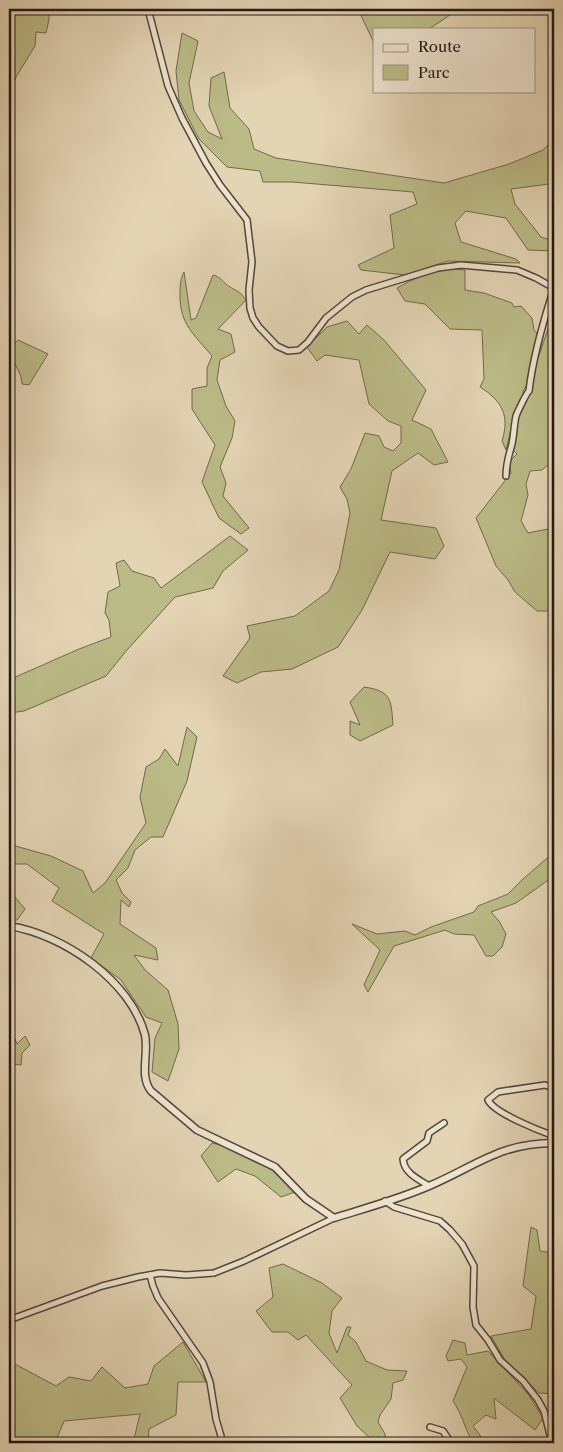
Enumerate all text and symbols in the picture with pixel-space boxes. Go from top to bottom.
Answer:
legend [373,28,536,92]
text: Route [418,37,461,56]
text: Parc [418,63,450,82]

